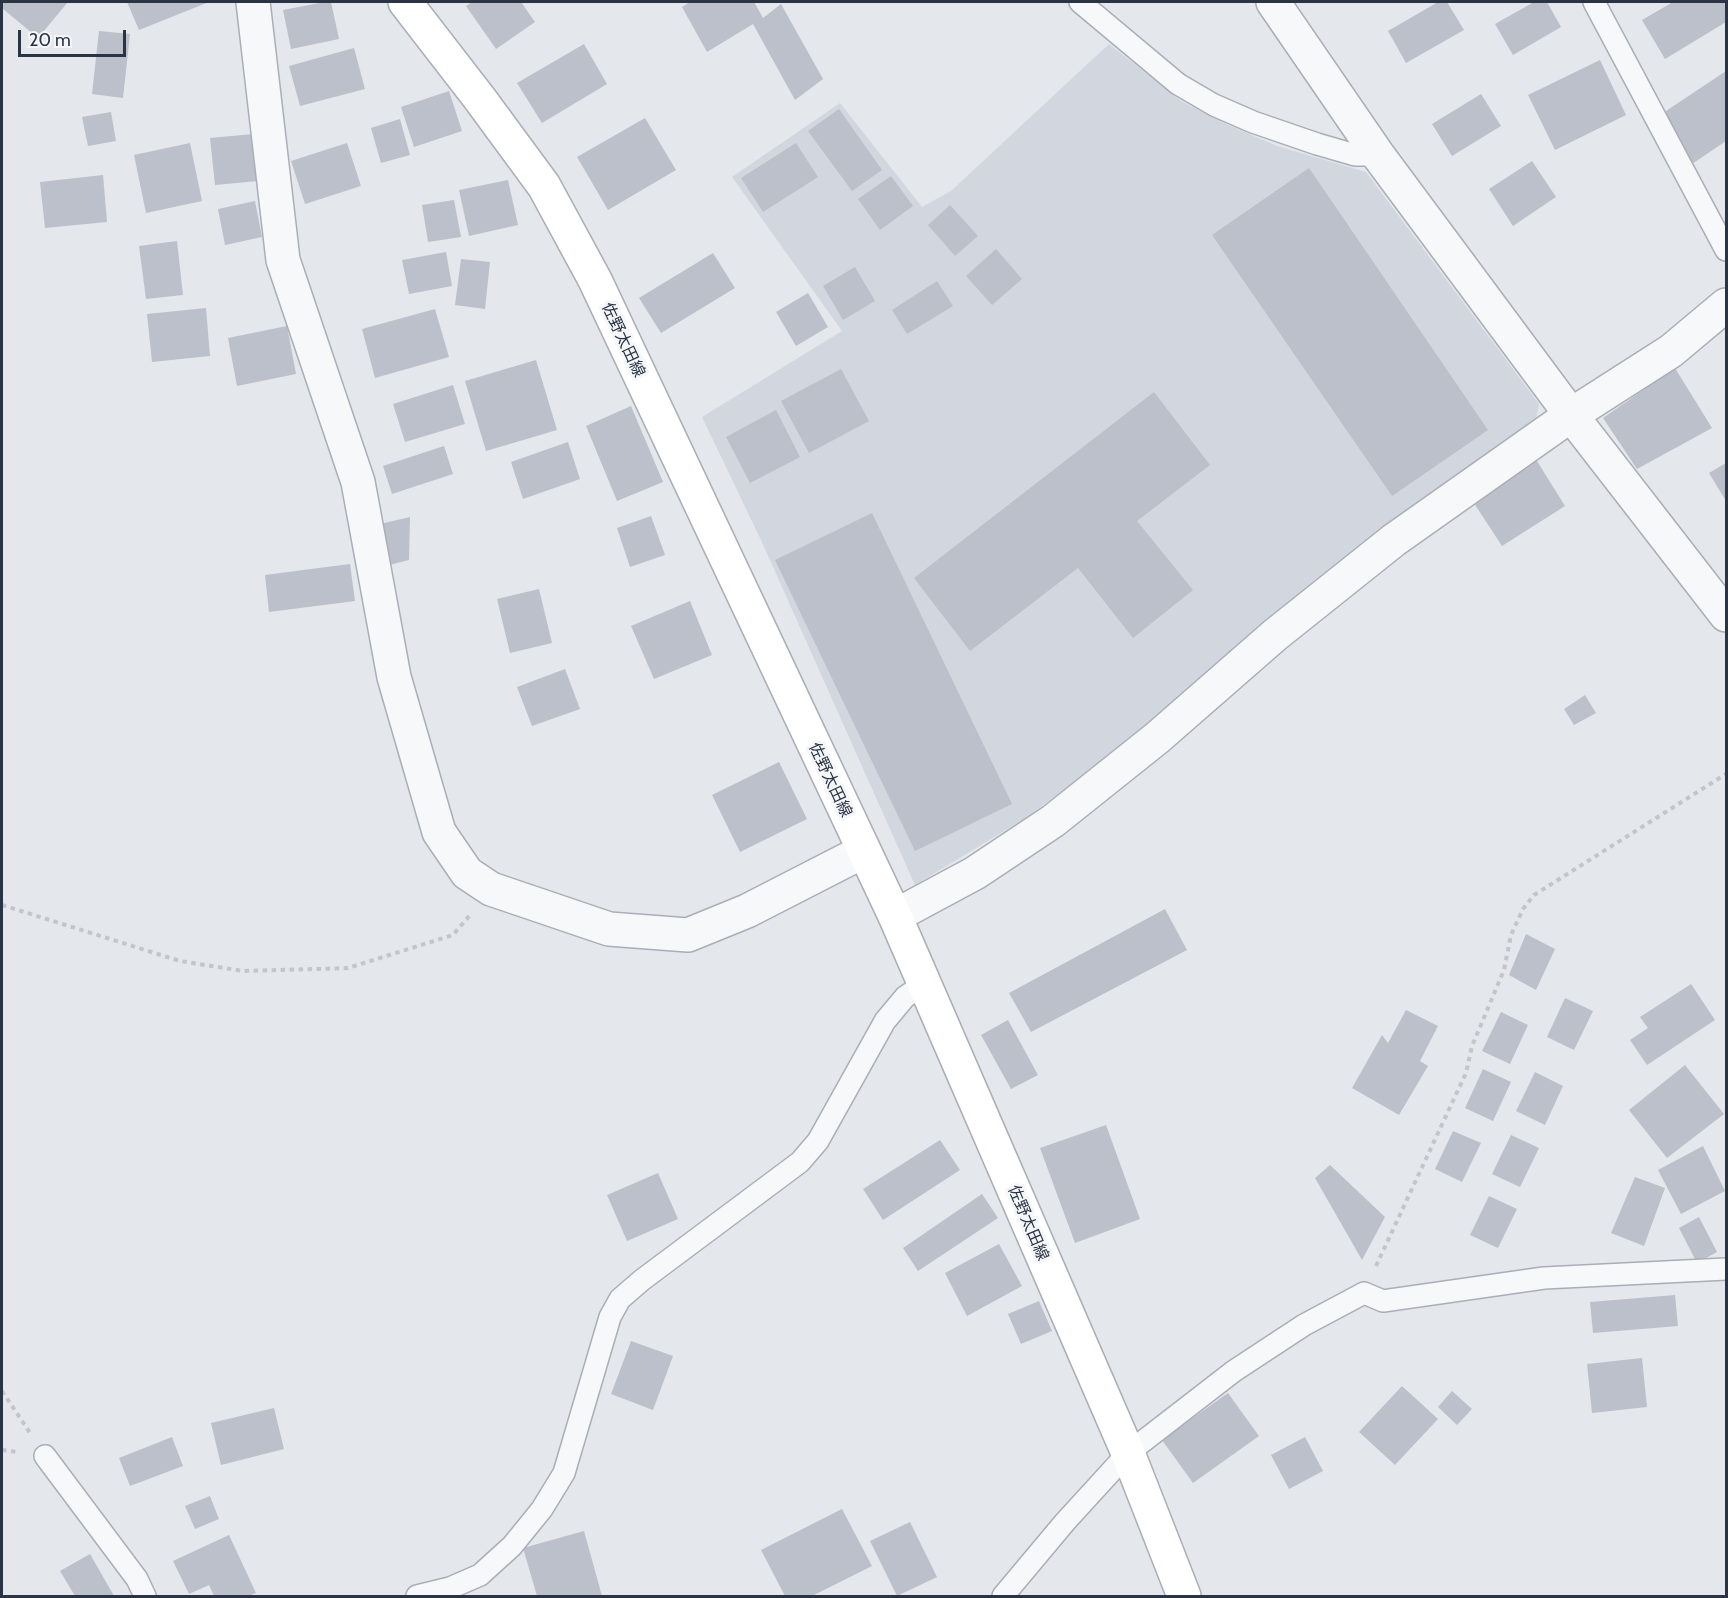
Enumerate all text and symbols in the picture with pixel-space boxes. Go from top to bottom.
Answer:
scale bar [21,18,129,56]
text: 20 m [29,29,71,51]
street label: 佐野太田線 [597,300,649,380]
street label: 佐野太田線 [804,740,856,820]
street label: 佐野太田線 [1004,1182,1052,1264]

